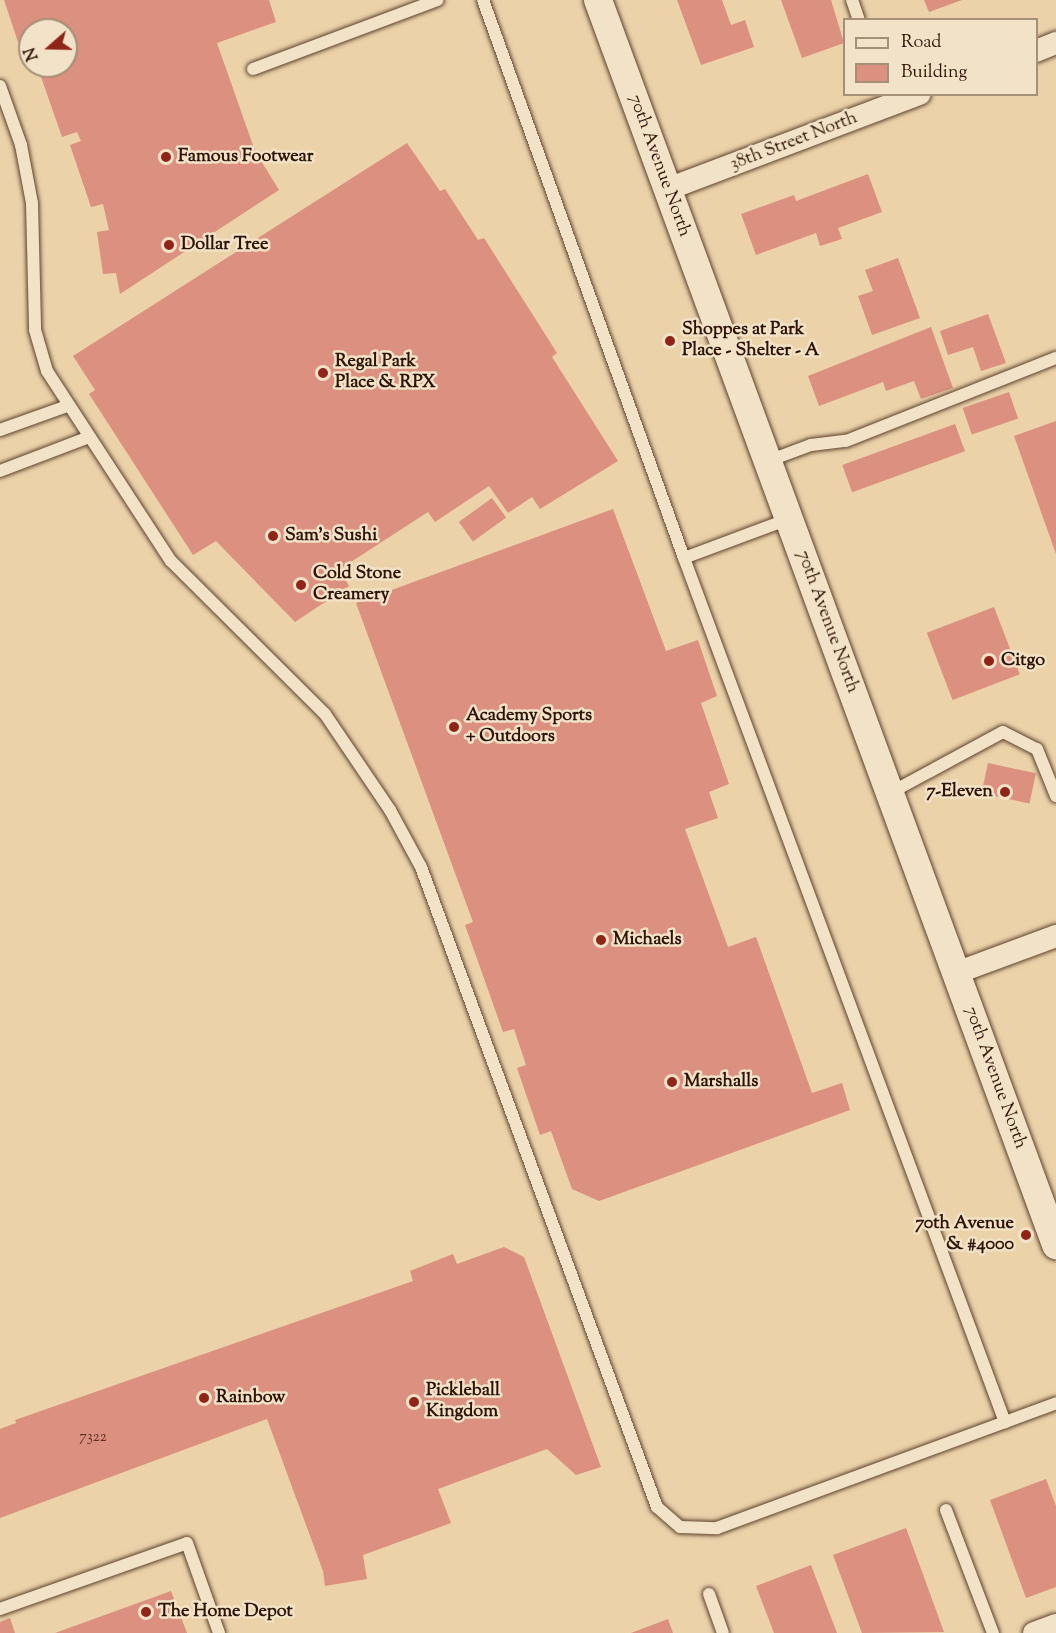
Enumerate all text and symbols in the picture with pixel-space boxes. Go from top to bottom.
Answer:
north arrow [18,18,78,78]
legend [843,18,1038,96]
text: Road [901,30,941,56]
text: N [20,44,45,64]
text: Building [901,60,967,86]
street label: 70th Avenue North [623,92,695,240]
street label: 38th Street North [727,108,861,176]
place label: Famous Footwear [178,146,313,168]
marker: Famous Footwear [159,150,173,164]
place label: Dollar Tree [181,234,268,256]
marker: Dollar Tree [162,238,176,252]
place label: Shoppes at Park Place - Shelter - A [682,320,819,362]
marker: Shoppes at Park Place - Shelter - A [663,334,677,348]
place label: Regal Park Place & RPX [335,352,436,394]
marker: Regal Park Place & RPX [316,366,330,380]
place label: Sam's Sushi [285,525,377,547]
marker: Sam's Sushi [266,529,280,543]
street label: 70th Avenue North [791,548,863,696]
place label: Cold Stone Creamery [313,564,401,606]
marker: Cold Stone Creamery [294,578,308,592]
place label: Citgo [1001,650,1045,672]
marker: Citgo [982,654,996,668]
place label: Academy Sports + Outdoors [466,706,592,748]
marker: Academy Sports + Outdoors [447,720,461,734]
place label: 7-Eleven [926,781,993,803]
marker: 7-Eleven [998,785,1012,799]
place label: Michaels [613,929,682,951]
marker: Michaels [594,933,608,947]
street label: 70th Avenue North [959,1004,1031,1152]
place label: Marshalls [684,1071,758,1093]
marker: Marshalls [665,1075,679,1089]
place label: 70th Avenue & #4000 [915,1214,1014,1256]
marker: 70th Avenue & #4000 [1019,1228,1033,1242]
place label: Pickleball Kingdom [426,1381,500,1424]
place label: Rainbow [216,1387,285,1409]
marker: Rainbow [197,1391,211,1405]
marker: Pickleball Kingdom [407,1395,421,1409]
house number: 7322 [79,1429,107,1447]
place label: The Home Depot [158,1601,293,1623]
marker: The Home Depot [139,1605,153,1619]

